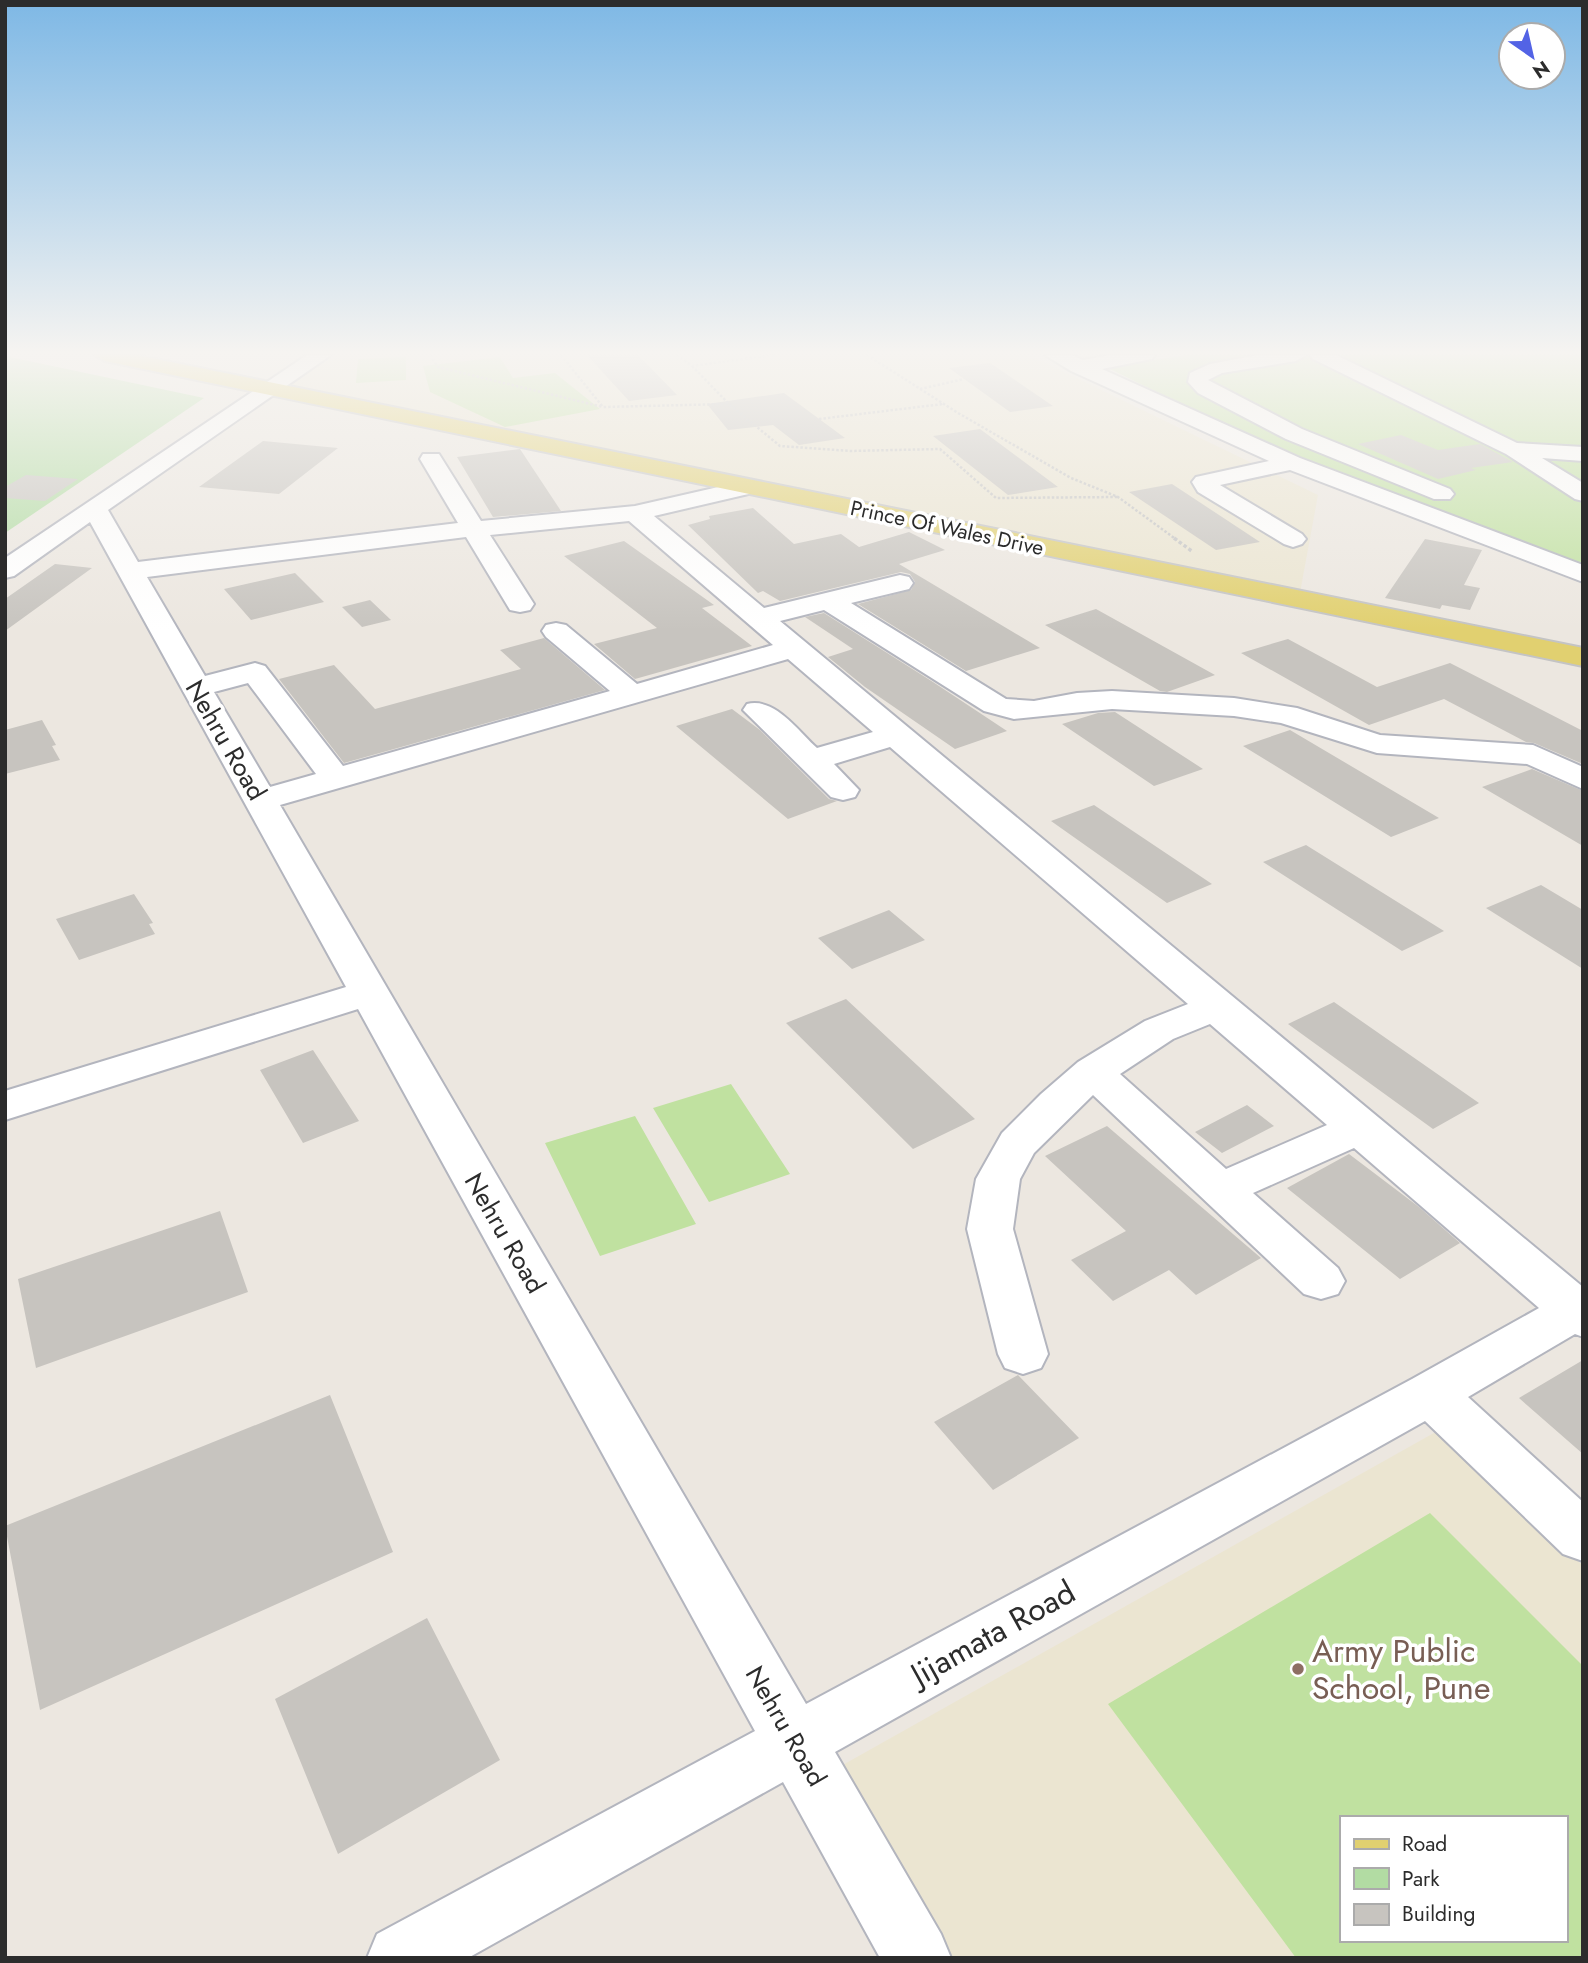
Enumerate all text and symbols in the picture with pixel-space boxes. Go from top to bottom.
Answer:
north arrow [1497,21,1567,91]
text: N [1527,54,1555,85]
street label: Prince Of Wales Drive [848,493,1046,563]
street label: Nehru Road [176,673,276,807]
street label: Nehru Road [455,1166,555,1300]
street label: Jijamata Road [899,1569,1084,1699]
place label: Army Public School, Pune [1312,1628,1490,1711]
street label: Nehru Road [736,1659,836,1793]
marker: Army Public School, Pune [1290,1661,1306,1677]
legend [1340,1816,1567,1942]
text: Road [1402,1829,1447,1859]
text: Park [1402,1864,1440,1894]
text: Building [1402,1899,1475,1929]

